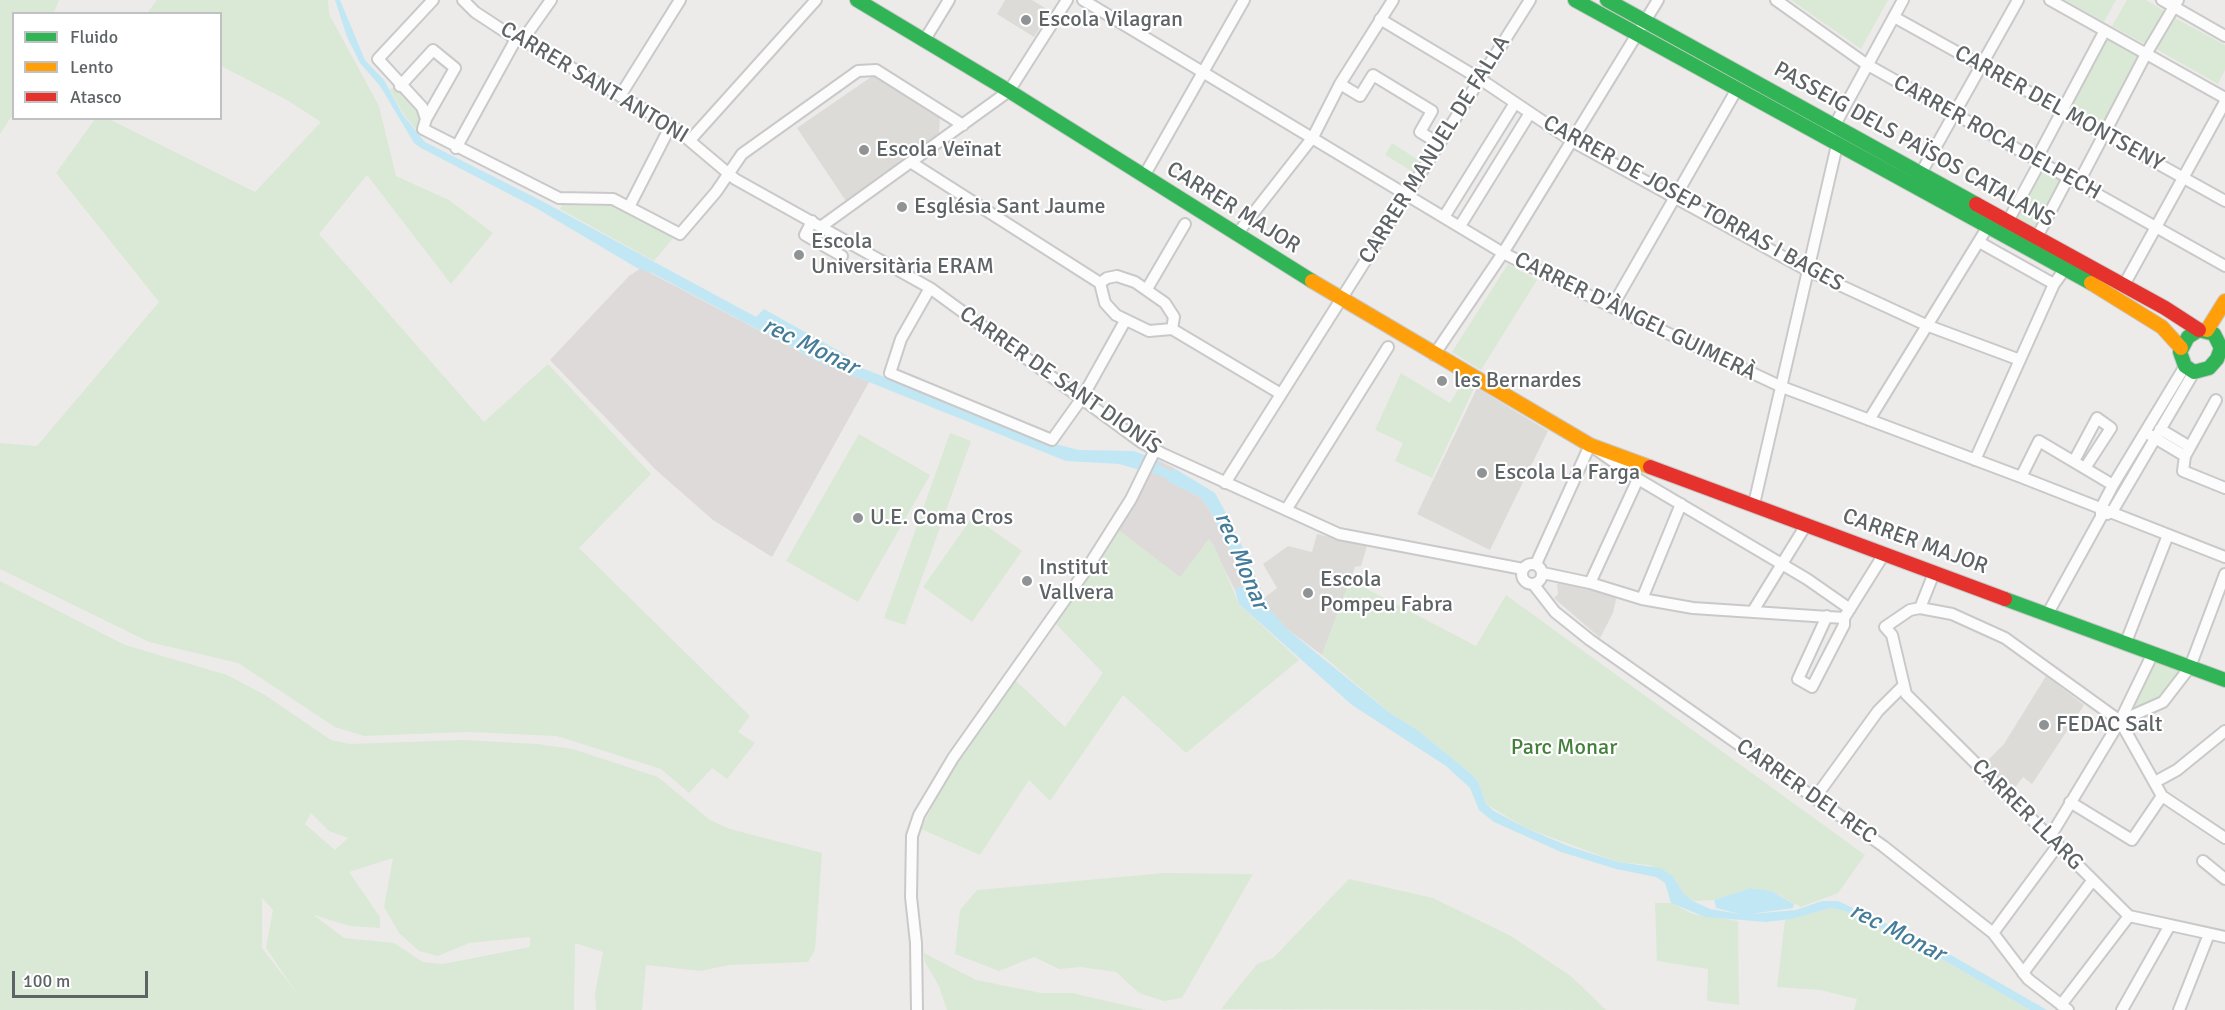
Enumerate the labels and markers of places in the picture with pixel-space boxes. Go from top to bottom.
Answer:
place label: Escola Vilagran [1038,7,1183,33]
marker: Escola Vilagran [1019,13,1033,27]
place label: Escola Veïnat [876,137,1001,163]
marker: Escola Veïnat [857,143,871,157]
place label: Església Sant Jaume [914,194,1105,220]
marker: Església Sant Jaume [895,200,909,214]
place label: Escola Universitària ERAM [811,229,994,280]
marker: Escola Universitària ERAM [792,248,806,262]
place label: les Bernardes [1454,368,1581,394]
marker: les Bernardes [1435,374,1449,388]
place label: Escola La Farga [1494,460,1640,486]
marker: Escola La Farga [1475,466,1489,480]
place label: U.E. Coma Cros [870,505,1013,531]
marker: U.E. Coma Cros [851,511,865,525]
place label: Institut Vallvera [1039,555,1114,606]
place label: Escola Pompeu Fabra [1320,567,1453,618]
marker: Institut Vallvera [1020,574,1034,588]
marker: Escola Pompeu Fabra [1301,586,1315,600]
place label: FEDAC Salt [2056,712,2162,738]
marker: FEDAC Salt [2037,718,2051,732]

